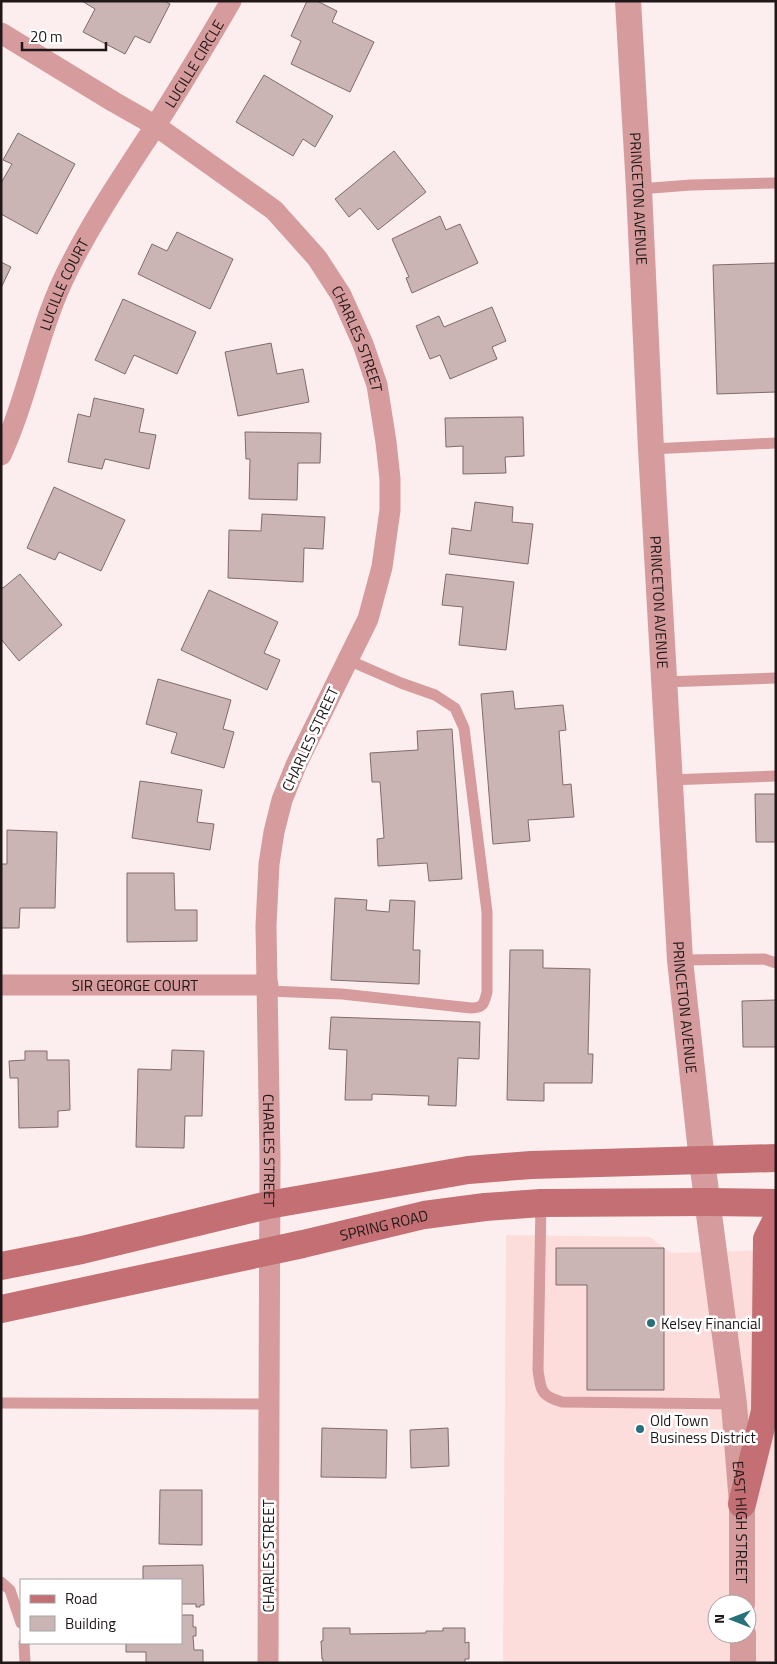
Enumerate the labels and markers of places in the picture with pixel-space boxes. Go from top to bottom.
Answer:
place label: Kelsey Financial [661,1312,761,1335]
marker: Kelsey Financial [645,1317,657,1329]
place label: Old Town Business District [650,1409,757,1449]
marker: Old Town Business District [634,1423,646,1435]

